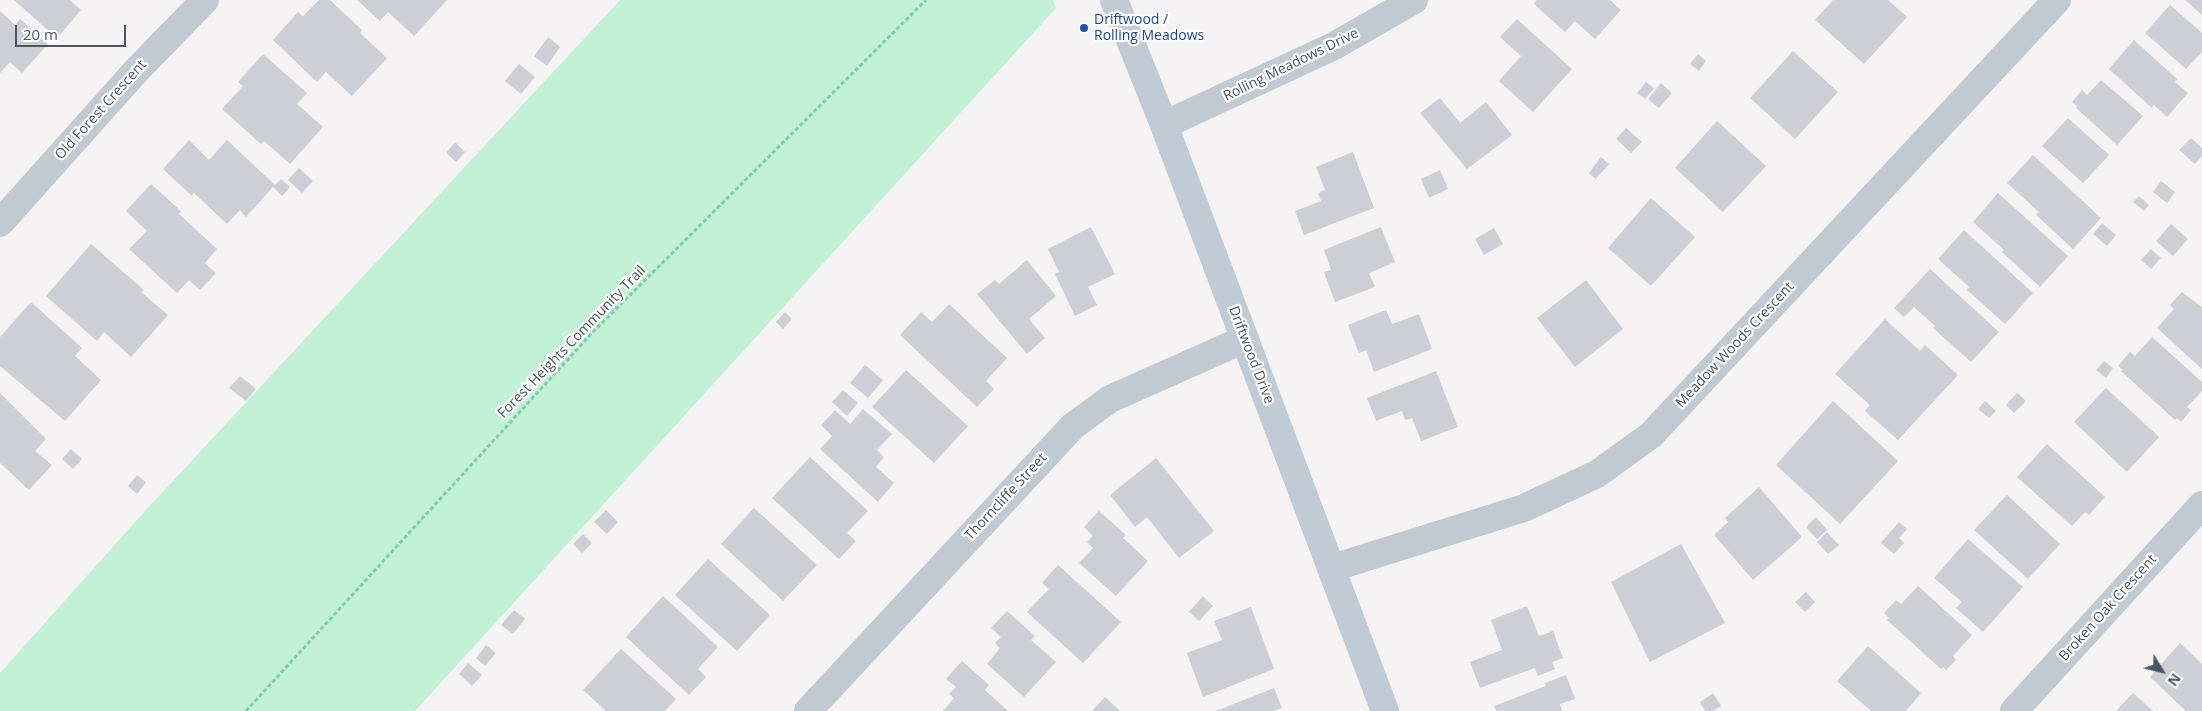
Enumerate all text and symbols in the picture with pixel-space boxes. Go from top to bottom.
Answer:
place label: Driftwood / Rolling Meadows [1094,12,1204,44]
scale bar [18,15,129,47]
marker: Driftwood / Rolling Meadows [1078,22,1090,34]
text: 20 m [23,24,58,44]
street label: Rolling Meadows Drive [1221,25,1361,105]
street label: Old Forest Crescent [52,57,150,163]
street label: Forest Heights Community Trail [495,262,649,422]
street label: Meadow Woods Crescent [1672,279,1798,411]
street label: Driftwood Drive [1225,304,1277,406]
street label: Thorncliffe Street [961,450,1051,544]
street label: Broken Oak Crescent [2056,551,2160,665]
north arrow [2137,646,2187,696]
text: N [2164,670,2186,690]

